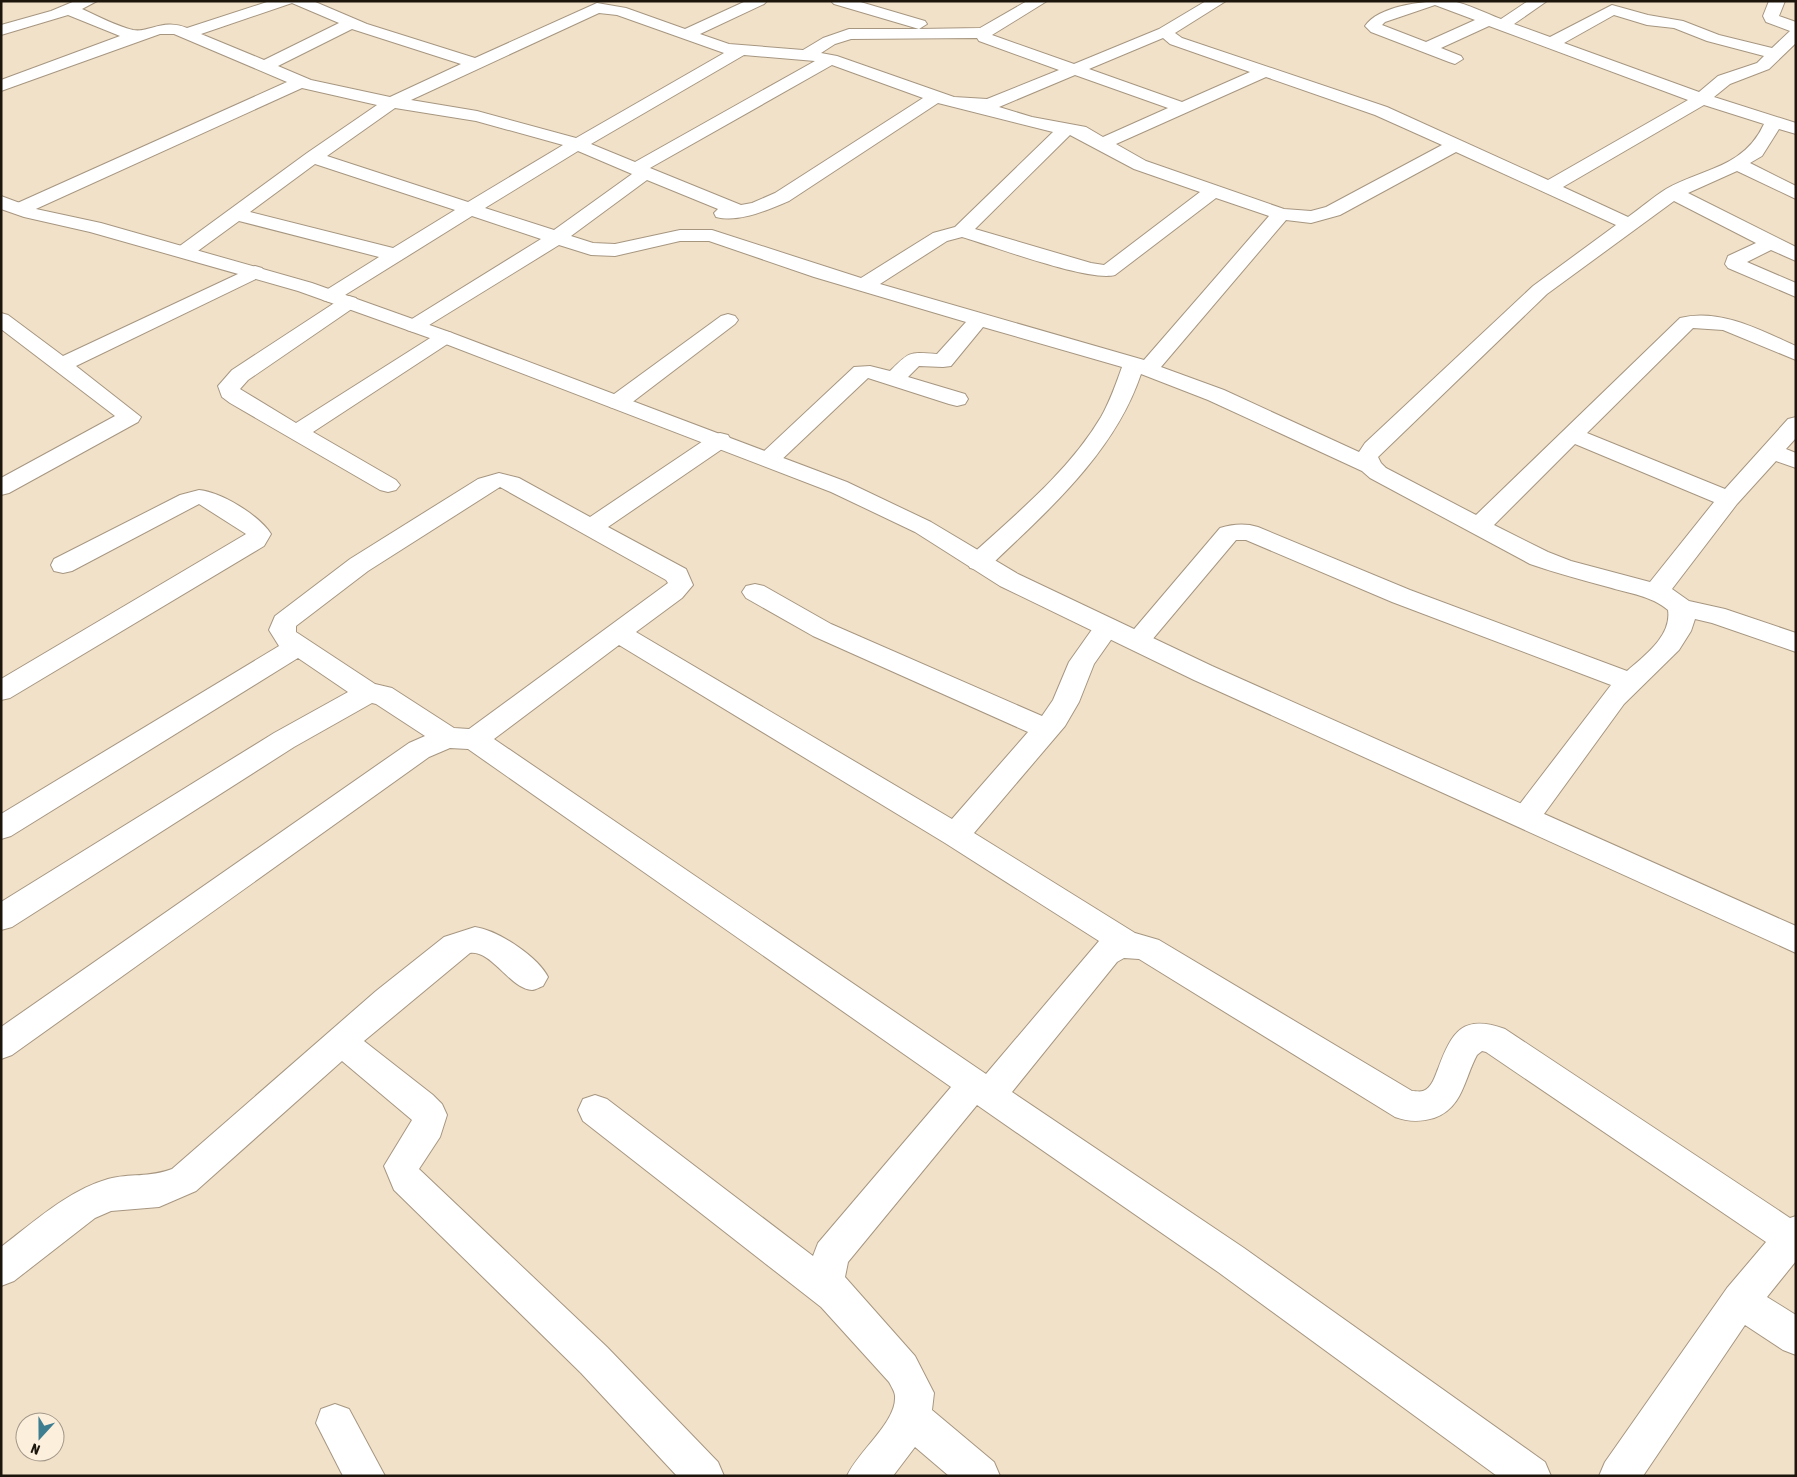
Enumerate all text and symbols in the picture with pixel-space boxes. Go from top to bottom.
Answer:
north arrow [15,1412,65,1462]
text: N [29,1440,42,1458]

